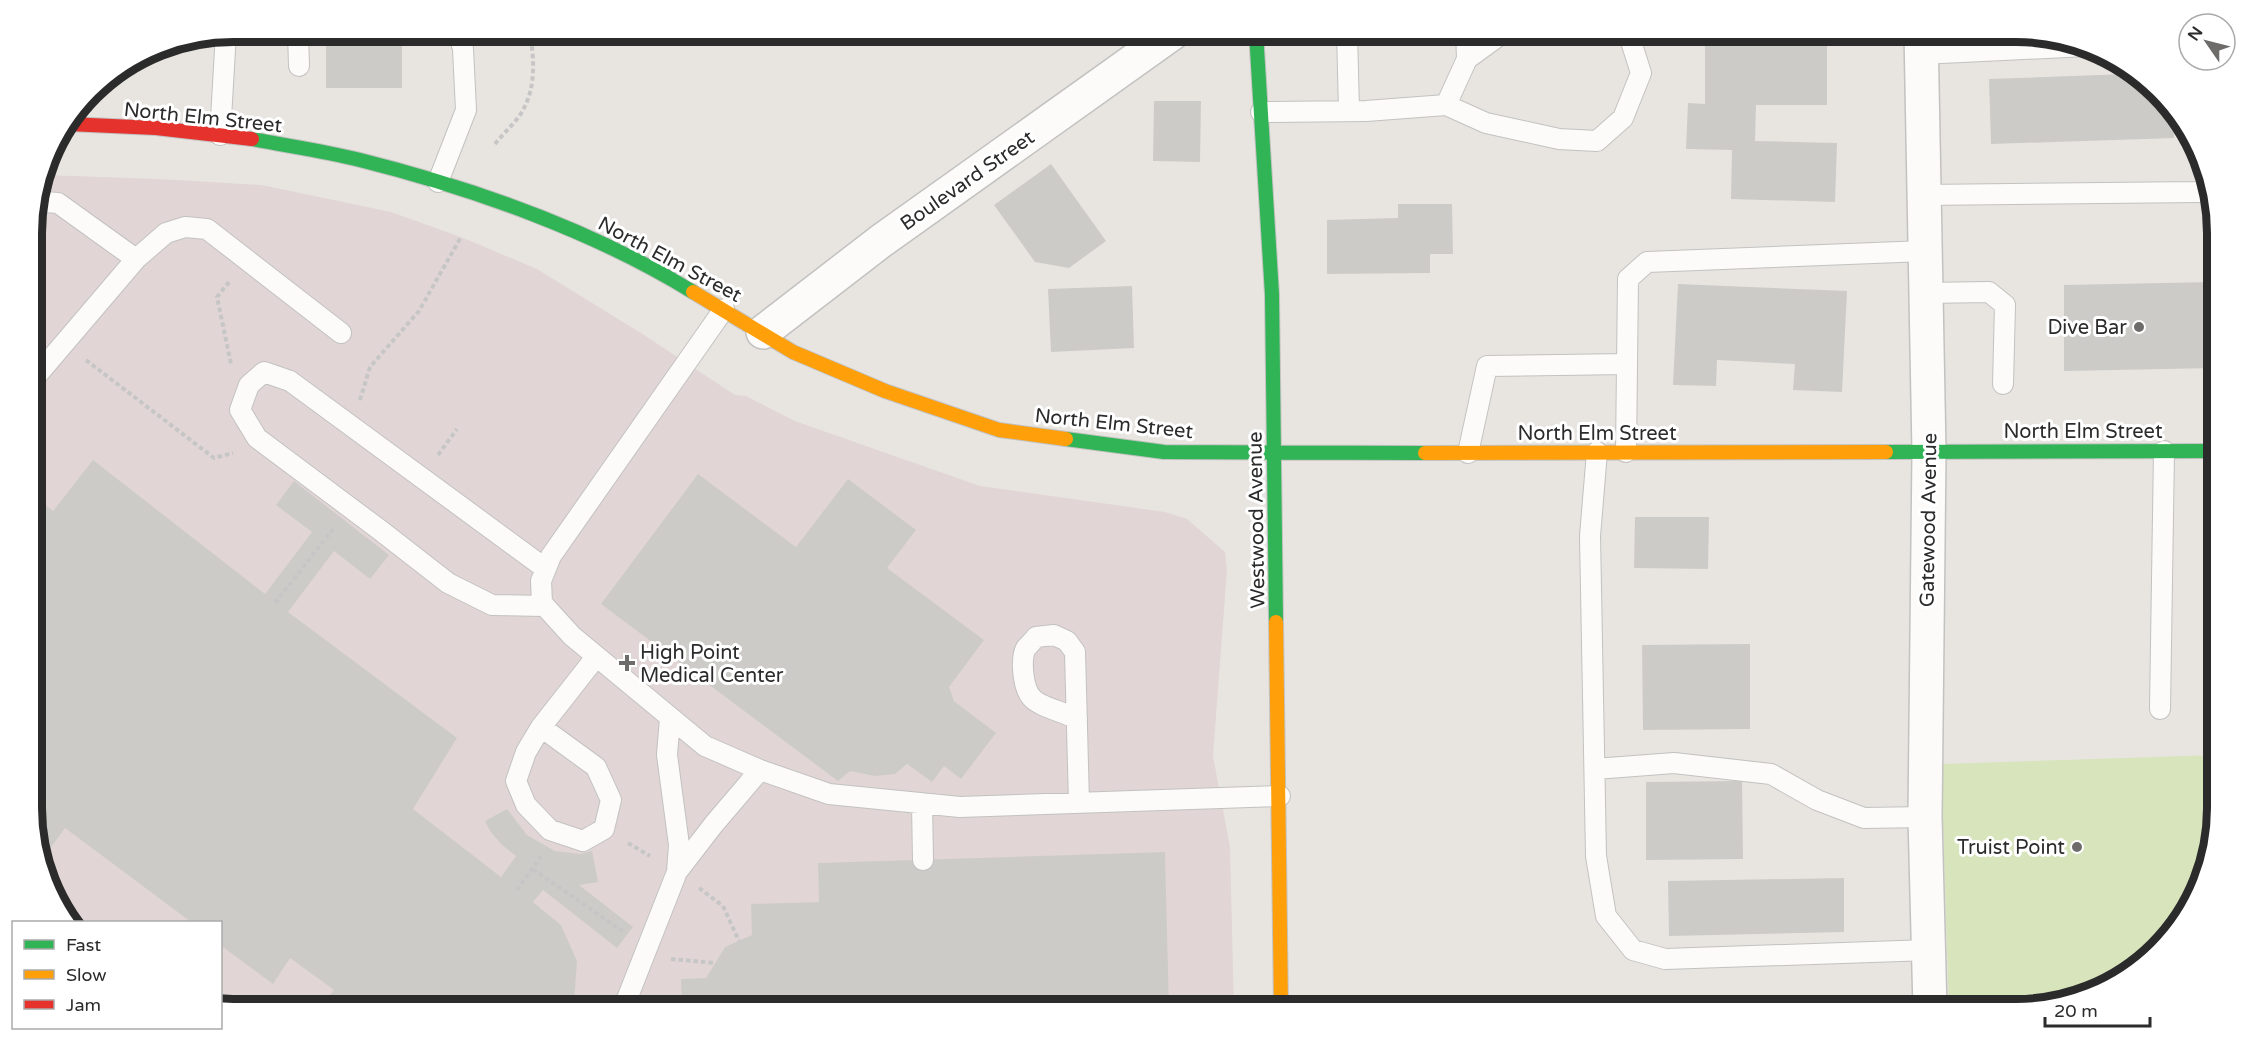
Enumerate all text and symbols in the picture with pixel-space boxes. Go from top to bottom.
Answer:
north arrow [2177,12,2237,72]
text: N [2184,23,2207,45]
street label: North Elm Street [123,98,284,138]
street label: Boulevard Street [896,125,1040,236]
street label: North Elm Street [594,212,746,308]
place label: Dive Bar [2047,316,2127,340]
marker: Dive Bar [2132,320,2146,334]
street label: North Elm Street [1034,404,1195,444]
street label: North Elm Street [2003,420,2163,444]
street label: North Elm Street [1517,422,1677,446]
street label: Westwood Avenue [1243,431,1271,609]
street label: Gatewood Avenue [1915,433,1943,607]
place label: High Point Medical Center [640,641,784,688]
marker: High Point Medical Center [618,654,636,672]
place label: Truist Point [1957,836,2065,860]
marker: Truist Point [2070,840,2084,854]
legend [12,921,222,1029]
text: Fast [66,934,101,956]
text: Slow [66,964,107,986]
scale bar [2045,990,2150,1028]
text: Jam [66,994,101,1016]
text: 20 m [2054,1000,2098,1022]

